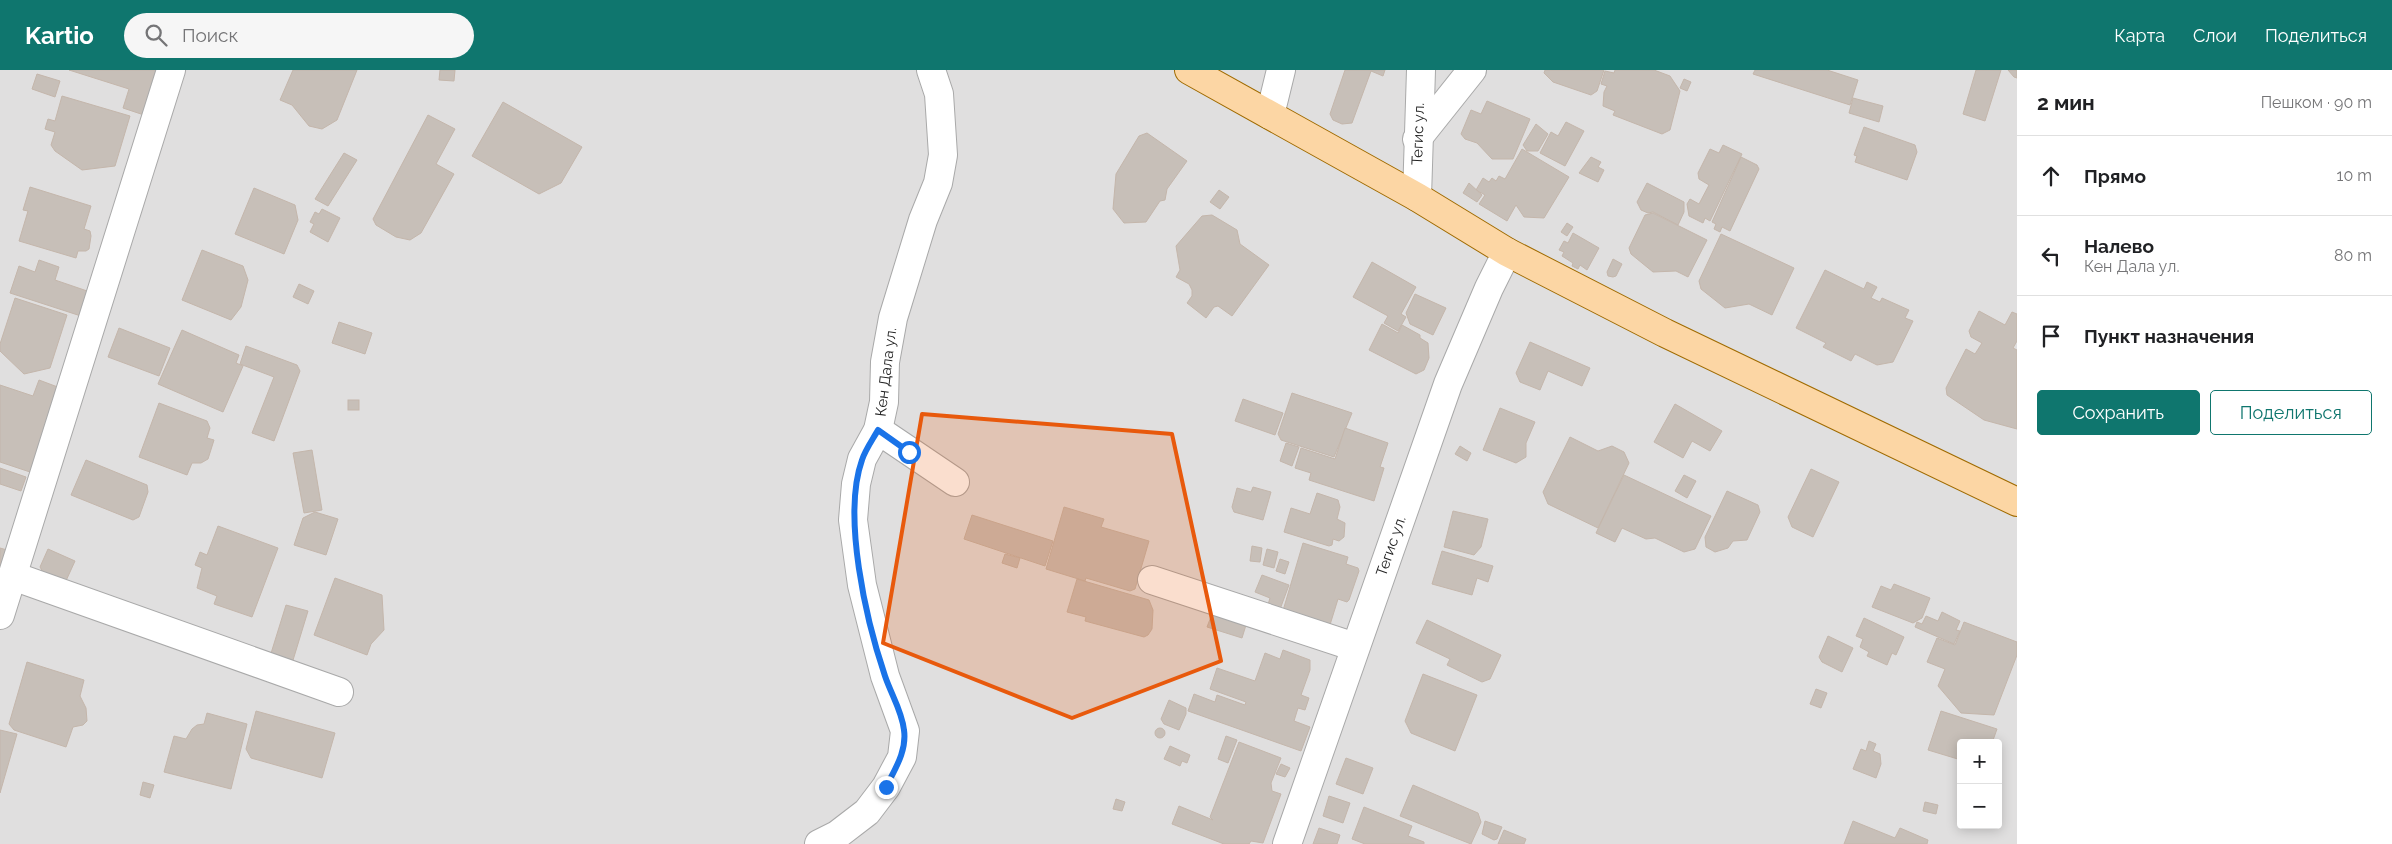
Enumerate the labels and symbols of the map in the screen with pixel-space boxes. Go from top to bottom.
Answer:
street label: Тегис ул. [1408,102,1428,166]
street label: Кен Дала ул. [872,327,900,417]
route start [898,441,921,464]
street label: Тегис ул. [1372,514,1410,578]
route end [875,776,898,799]

